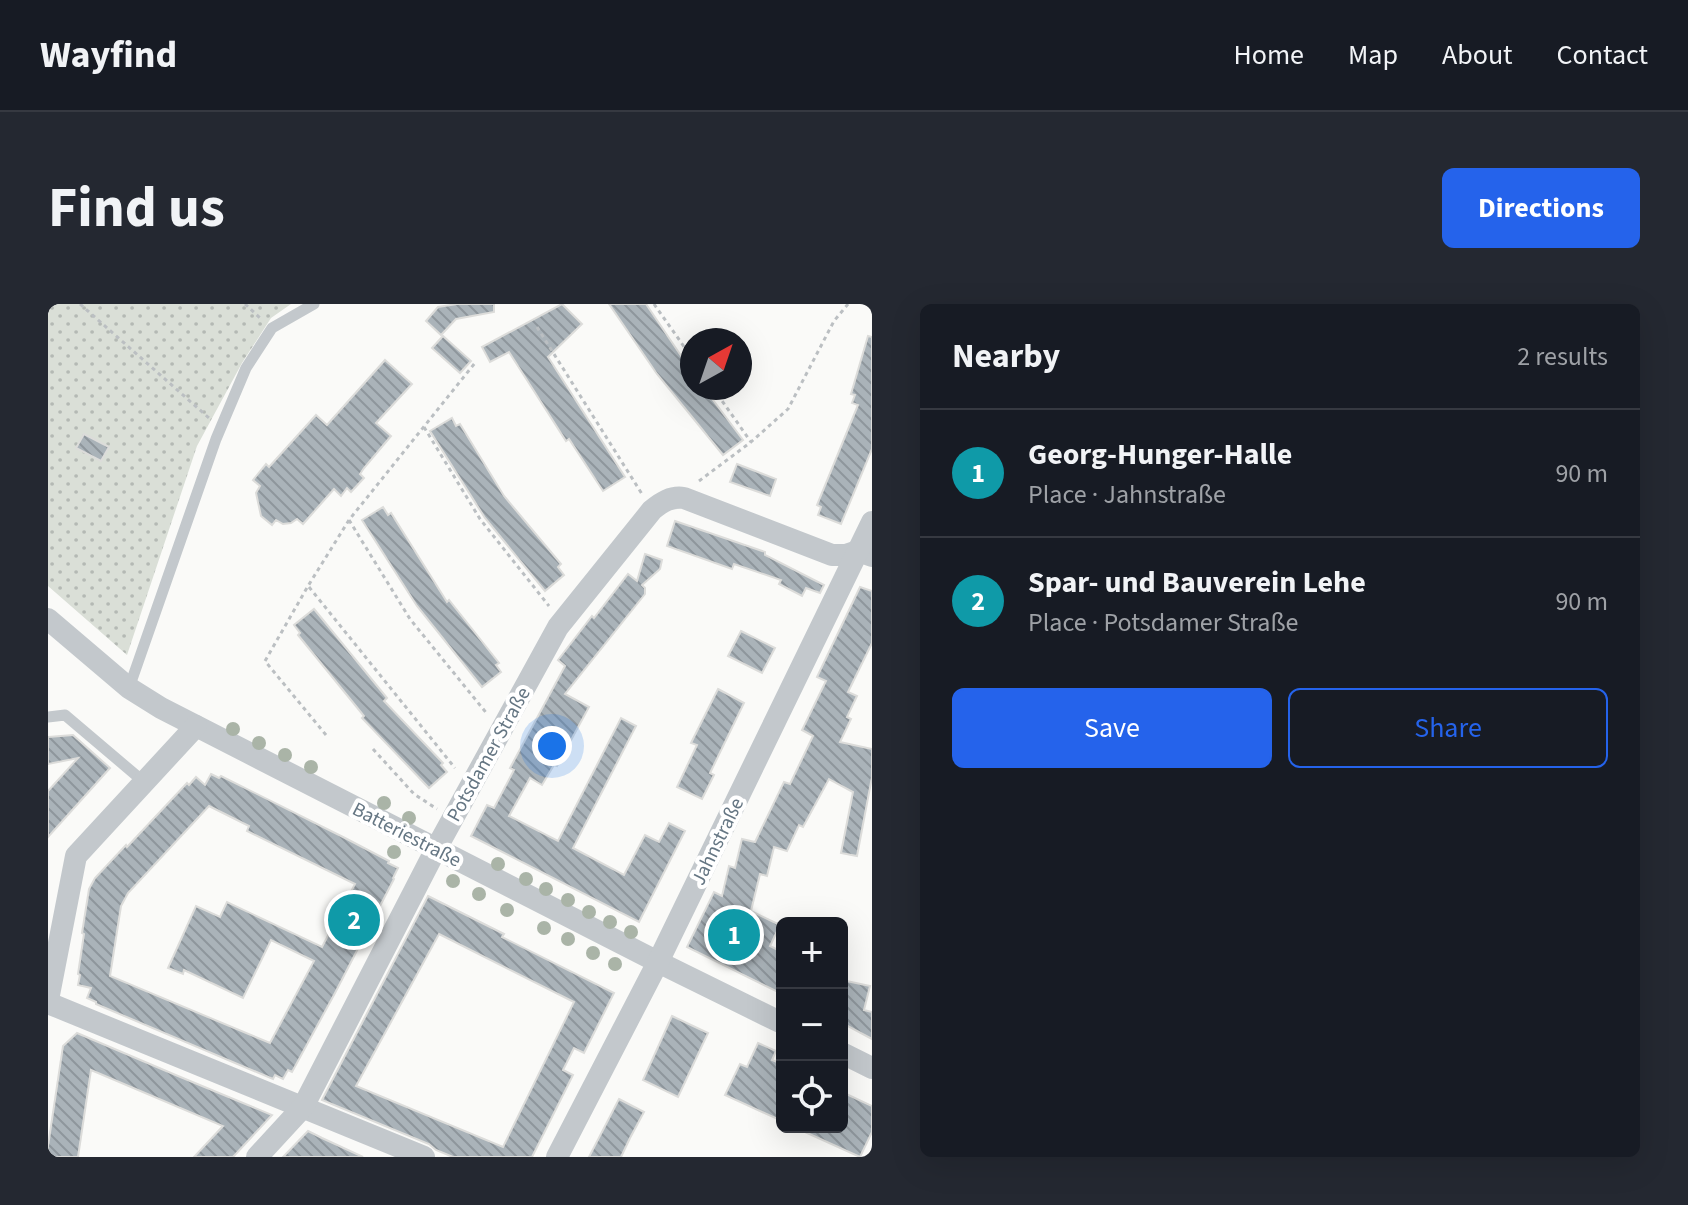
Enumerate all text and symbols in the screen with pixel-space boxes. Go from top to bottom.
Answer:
text: Wayfind [40,28,177,82]
text: Home [1233,35,1304,75]
text: Map [1348,35,1398,75]
text: About [1442,35,1513,75]
text: Contact [1557,35,1648,75]
button: Directions [1442,168,1640,248]
text: Find us [48,169,225,248]
north arrow [680,328,752,400]
text: Nearby [952,332,1060,381]
text: 2 results [1517,338,1608,375]
text: Georg-Hunger-Halle [1028,433,1292,476]
text: 1 [971,455,985,492]
text: 90 m [1555,455,1608,492]
text: Place · Jahnstraße [1028,476,1226,513]
text: Spar- und Bauverein Lehe [1028,561,1366,604]
text: 2 [971,583,985,620]
text: 90 m [1555,583,1608,620]
text: Place · Potsdamer Straße [1028,604,1298,641]
street label: Potsdamer Straße [440,682,537,827]
button: Save [952,688,1272,768]
button: Share [1288,688,1608,768]
your location [532,726,572,766]
street label: Jahnstraße [685,793,751,890]
street label: Batteriestraße [347,795,466,874]
pin: 2 [328,890,380,950]
pin: 1 [708,905,760,965]
map controls [776,917,848,1133]
button: + [776,917,848,989]
button: − [776,989,848,1061]
button: locate [776,1061,848,1133]

